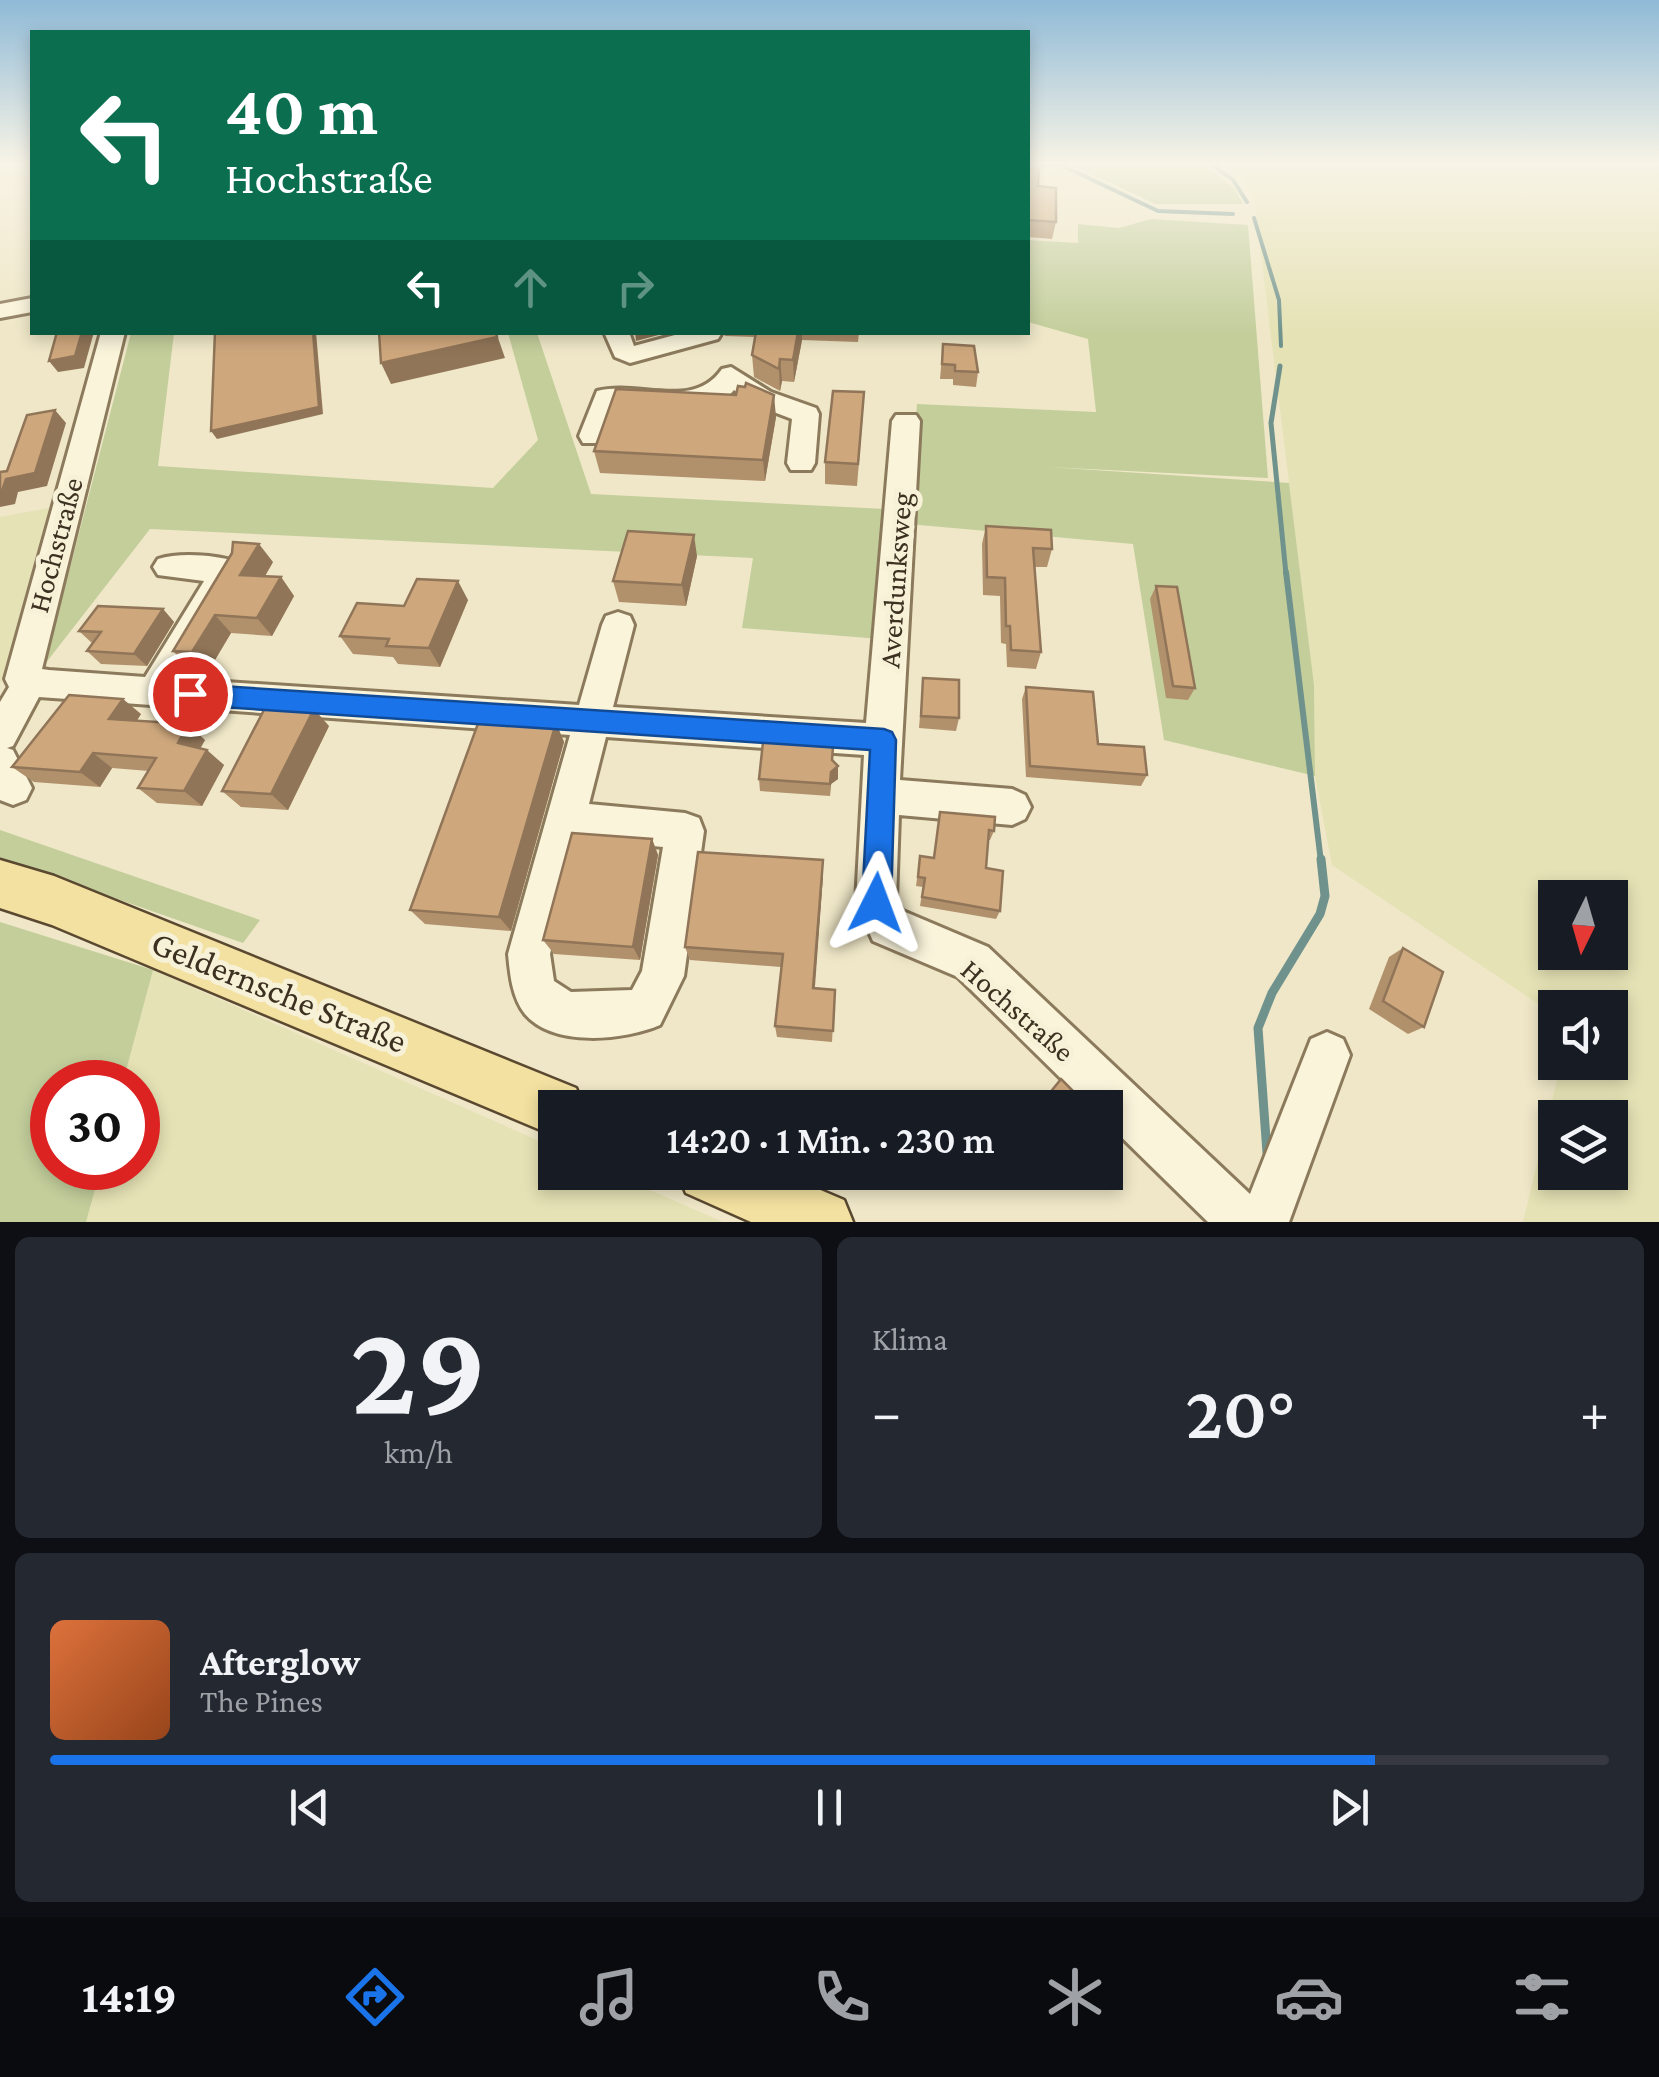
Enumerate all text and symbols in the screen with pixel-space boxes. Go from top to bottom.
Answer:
icon: left [60,70,190,200]
text: 40 m [225,71,378,149]
text: Hochstraße [225,153,433,203]
icon: left [398,260,453,315]
icon: ahead [503,260,558,315]
icon: right [608,260,663,315]
street label: Hochstraße [21,474,89,616]
street label: Averdunksweg [872,491,919,669]
pin [148,652,233,737]
icon: arrive [163,667,218,722]
position arrow [824,851,928,955]
north arrow [1538,880,1628,970]
map controls [1538,880,1628,1190]
street label: Geldernsche Straße [146,923,412,1061]
street label: Hochstraße [955,952,1081,1068]
button: sound [1538,990,1628,1080]
speed limit sign: 30 [30,1060,160,1190]
button: layers [1538,1100,1628,1190]
text: 14:20 · 1 Min. · 230 m [666,1119,995,1161]
text: 29 [350,1296,487,1441]
text: Klima [872,1321,948,1357]
text: 20° [1186,1371,1295,1454]
text: − [872,1382,901,1443]
text: + [1580,1382,1609,1443]
text: km/h [384,1434,453,1470]
text: Afterglow [200,1641,360,1683]
text: The Pines [200,1683,323,1719]
icon: previous [282,1780,337,1835]
icon: pause [802,1780,857,1835]
icon: next [1322,1780,1377,1835]
icon: directions [340,1962,410,2032]
icon: music [574,1962,644,2032]
icon: phone [807,1962,877,2032]
icon: climate [1040,1962,1110,2032]
icon: car [1274,1962,1344,2032]
icon: filters [1507,1962,1577,2032]
text: 14:19 [82,1972,177,2022]

